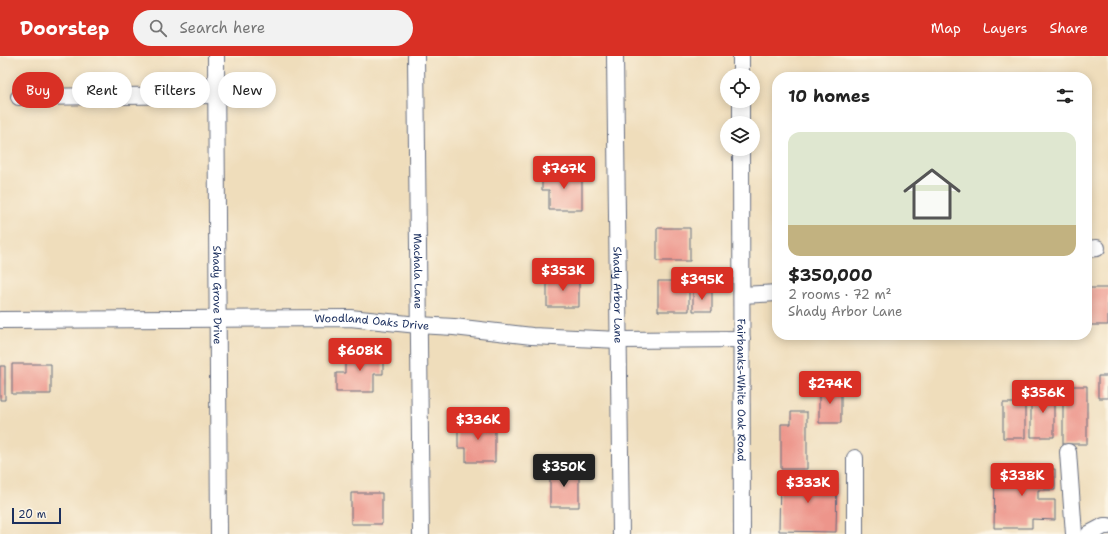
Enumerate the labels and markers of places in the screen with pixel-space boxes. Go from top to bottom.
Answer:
pin: $767K [536,156,592,190]
pin: $353K [535,258,591,292]
pin: $395K [674,267,730,301]
pin: $608K [332,338,388,372]
pin: $274K [802,371,858,405]
pin: $356K [1015,380,1071,414]
pin: $336K [450,407,506,441]
pin: $350K [536,454,592,488]
pin: $338K [994,463,1050,497]
pin: $333K [780,470,836,504]

